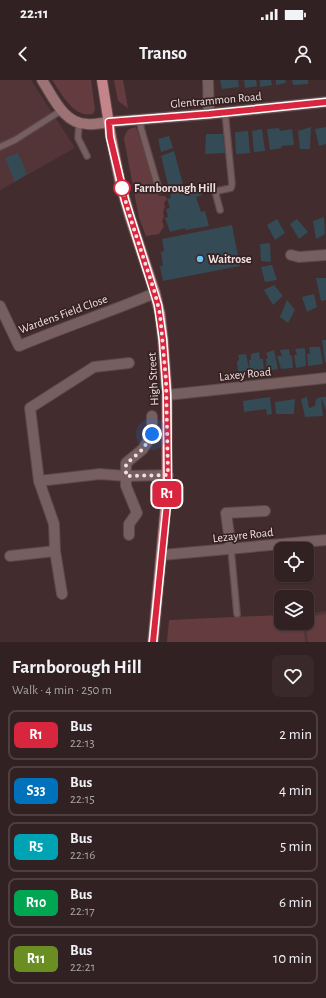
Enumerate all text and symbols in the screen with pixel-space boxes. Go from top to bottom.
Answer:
text: 22:11 [20,6,48,21]
icon: back [12,43,34,65]
icon: person [292,43,314,65]
text: Transo [139,45,187,63]
street label: Glentrammon Road [170,90,262,110]
marker: Farnborough Hill [113,179,131,197]
place label: Farnborough Hill [134,182,216,194]
place label: Waitrose [208,253,252,265]
marker: Waitrose [195,254,205,264]
street label: Wardens Field Close [17,292,109,336]
street label: High Street [146,352,160,406]
street label: Laxey Road [218,365,272,384]
your location [142,424,162,444]
line badge: R1 [149,481,185,507]
text: R1 [160,487,174,501]
street label: Lezayre Road [212,526,274,545]
map controls [274,542,314,630]
button: locate [274,542,314,582]
button: layers [274,590,314,630]
button: heart [272,655,314,697]
text: Farnborough Hill [12,658,142,677]
text: Walk · 4 min · 250 m [12,684,112,697]
text: Bus [70,719,92,734]
text: 2 min [279,727,312,742]
text: R1 [29,728,43,742]
text: 22:13 [70,737,95,750]
text: Bus [70,775,92,790]
text: 4 min [279,783,312,798]
text: S33 [26,784,46,798]
text: 22:15 [70,793,95,806]
text: Bus [70,831,92,846]
text: 5 min [280,839,312,854]
text: R5 [29,840,43,854]
text: 22:16 [70,849,95,862]
text: Bus [70,887,92,902]
text: 6 min [279,895,312,910]
text: R10 [26,896,46,910]
text: 22:17 [70,905,95,918]
text: Bus [70,943,92,958]
text: 10 min [273,951,312,966]
text: R11 [27,952,45,966]
text: 22:21 [70,961,95,974]

